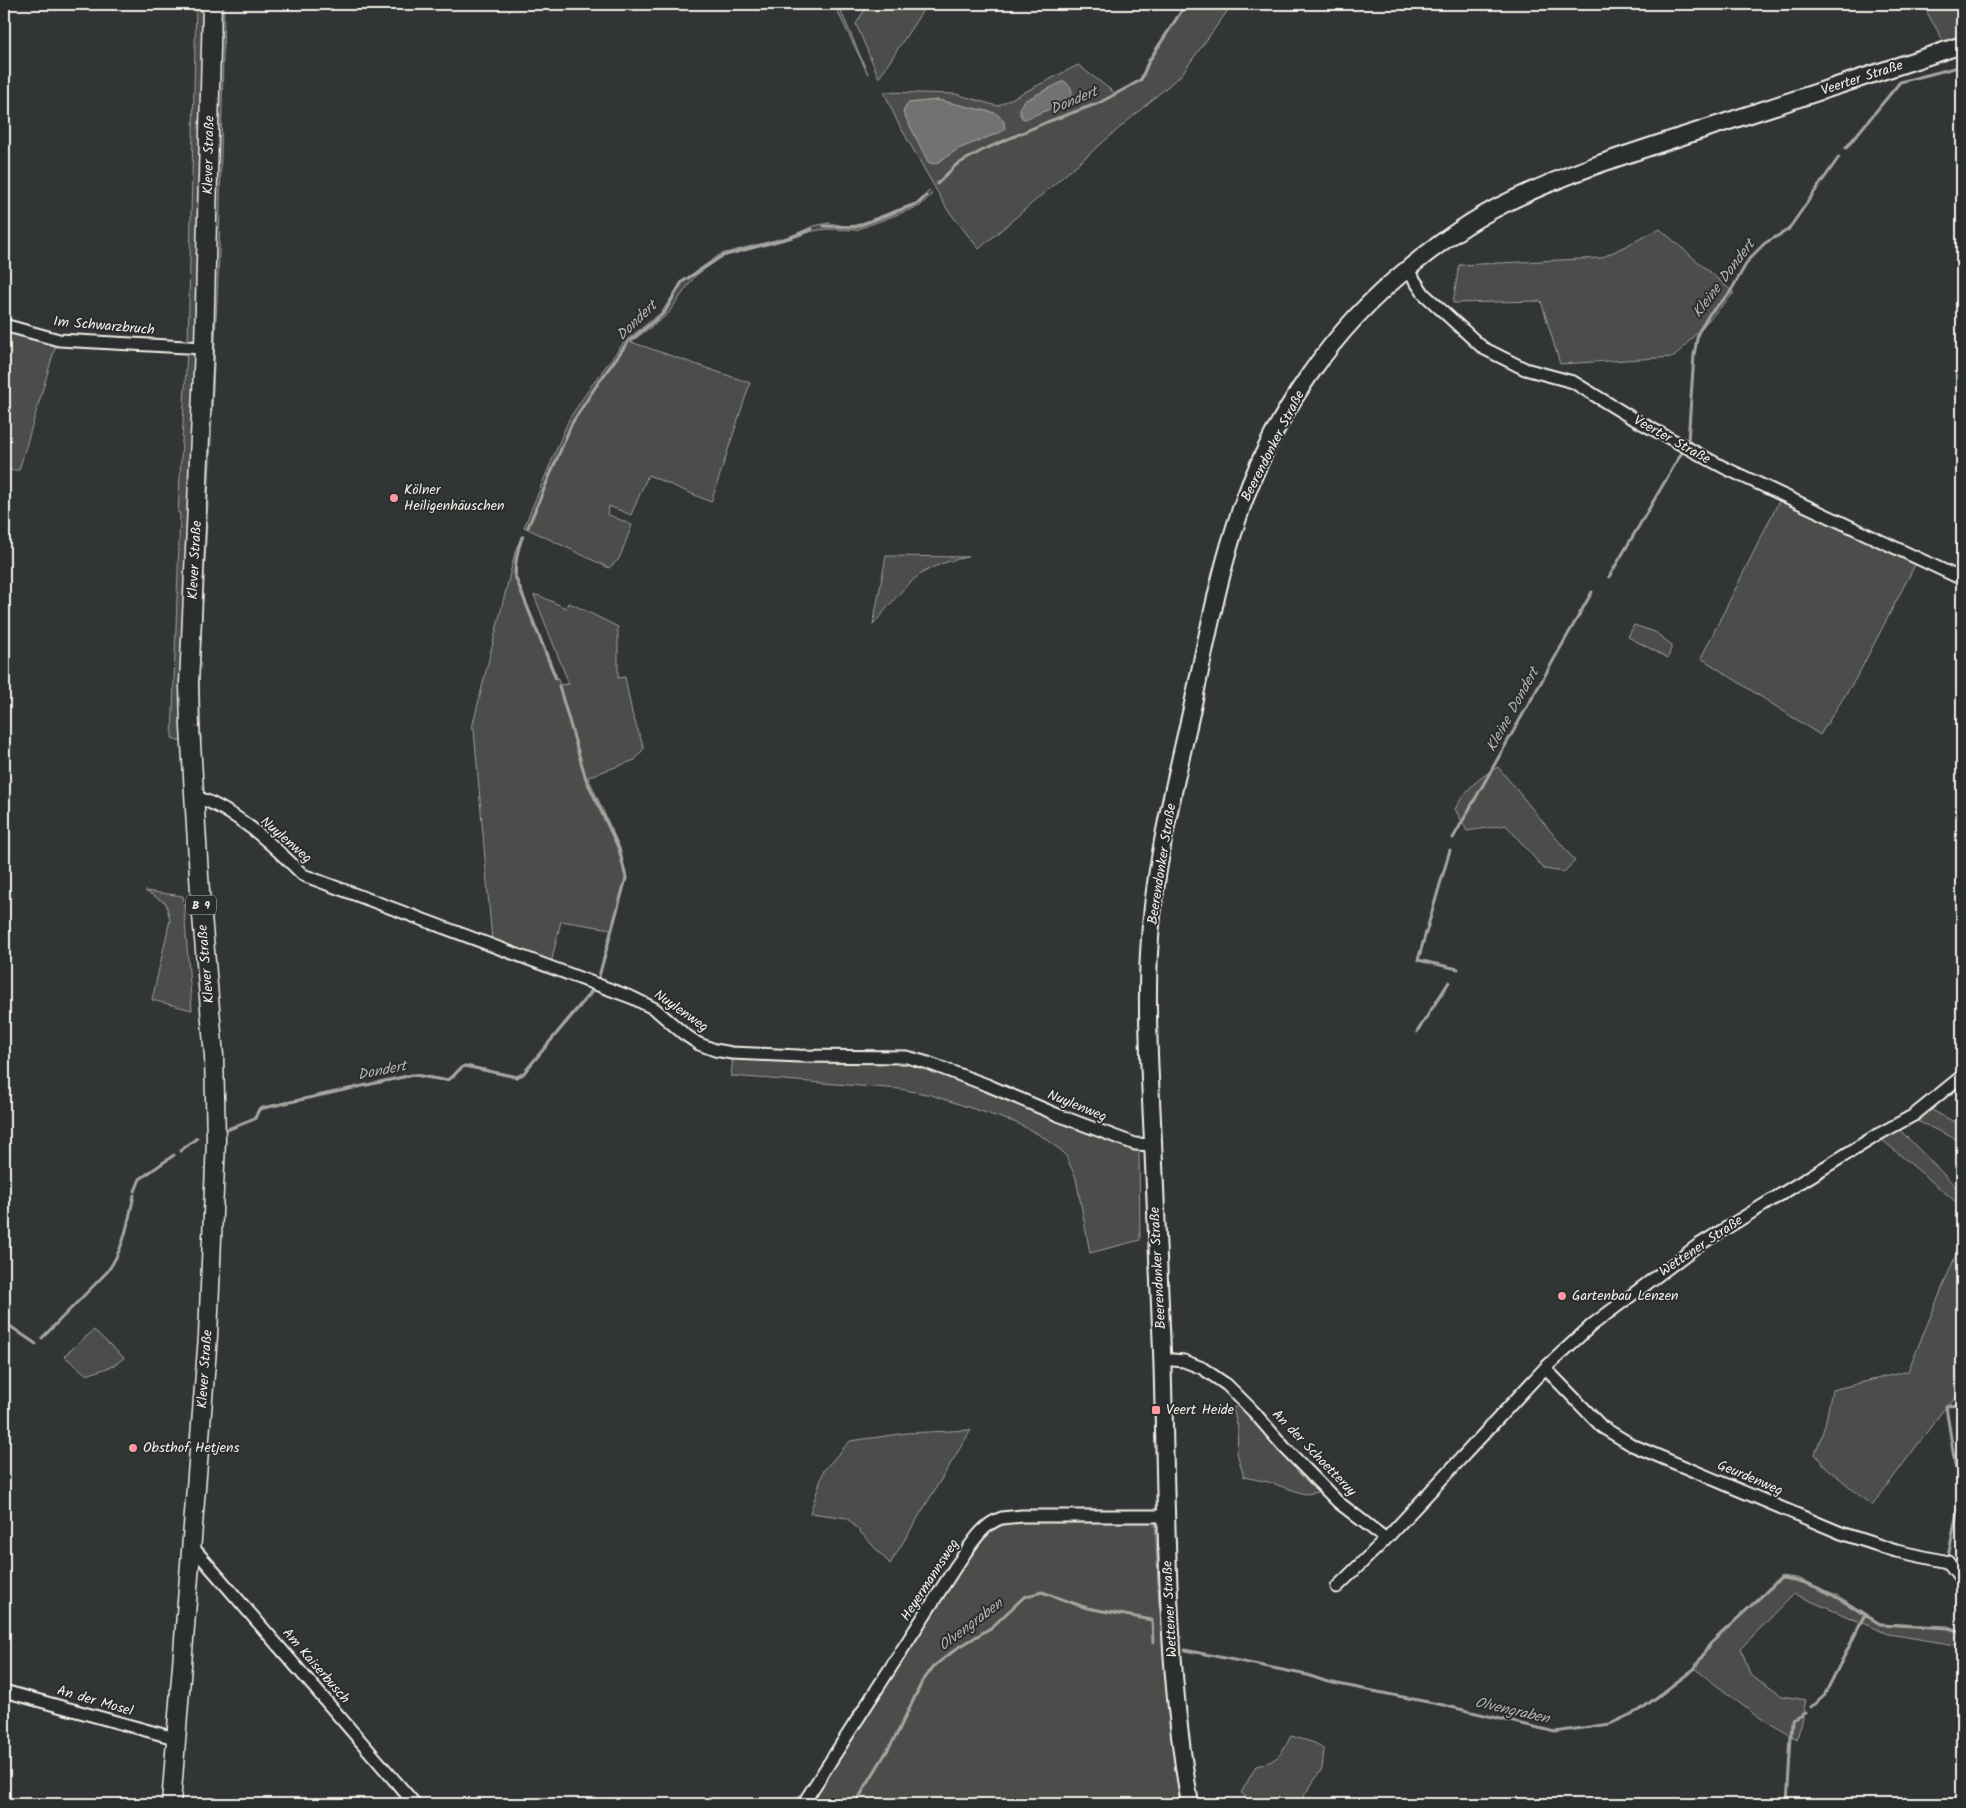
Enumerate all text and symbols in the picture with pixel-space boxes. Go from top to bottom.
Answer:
street label: Veerter Straße [1818,54,1907,102]
water label: Dondert [1047,79,1103,122]
street label: Klever Straße [197,115,221,195]
water label: Kleine Dondert [1686,233,1763,323]
water label: Dondert [611,294,665,347]
street label: Im Schwarzbruch [52,311,156,341]
street label: Beerendonker Straße [1235,386,1311,506]
street label: Veerter Straße [1629,410,1715,471]
place label: Kölner Heiligenhäuschen [404,479,505,517]
marker: Kölner Heiligenhäuschen [388,492,400,504]
street label: Klever Straße [182,519,208,600]
water label: Kleine Dondert [1480,662,1547,757]
street label: Beerendonker Straße [1142,801,1183,926]
street label: Nuylenweg [255,811,317,869]
road number: B 9 [186,896,216,914]
street label: Klever Straße [192,923,220,1004]
street label: Nuylenweg [649,984,713,1038]
water label: Dondert [355,1054,411,1088]
street label: Nuylenweg [1044,1084,1110,1128]
street label: Beerendonker Straße [1144,1206,1172,1330]
street label: Wettener Straße [1655,1209,1748,1282]
place label: Gartenbau Lenzen [1572,1285,1679,1307]
marker: Gartenbau Lenzen [1556,1290,1568,1302]
street label: Klever Straße [191,1328,219,1409]
place label: Veert Heide [1166,1399,1235,1421]
marker: Veert Heide [1150,1404,1162,1416]
street label: An der Schoetteruy [1266,1404,1362,1502]
place label: Obsthof Hetjens [143,1437,239,1459]
marker: Obsthof Hetjens [127,1442,139,1454]
street label: Geurdenweg [1714,1454,1786,1502]
street label: Heyermannsweg [895,1535,965,1625]
street label: Wettener Straße [1156,1559,1184,1658]
water label: Olvengraben [934,1592,1009,1657]
street label: Am Kaiserbusch [277,1623,355,1709]
street label: An der Mosel [54,1680,136,1723]
water label: Olvengraben [1472,1691,1553,1731]

